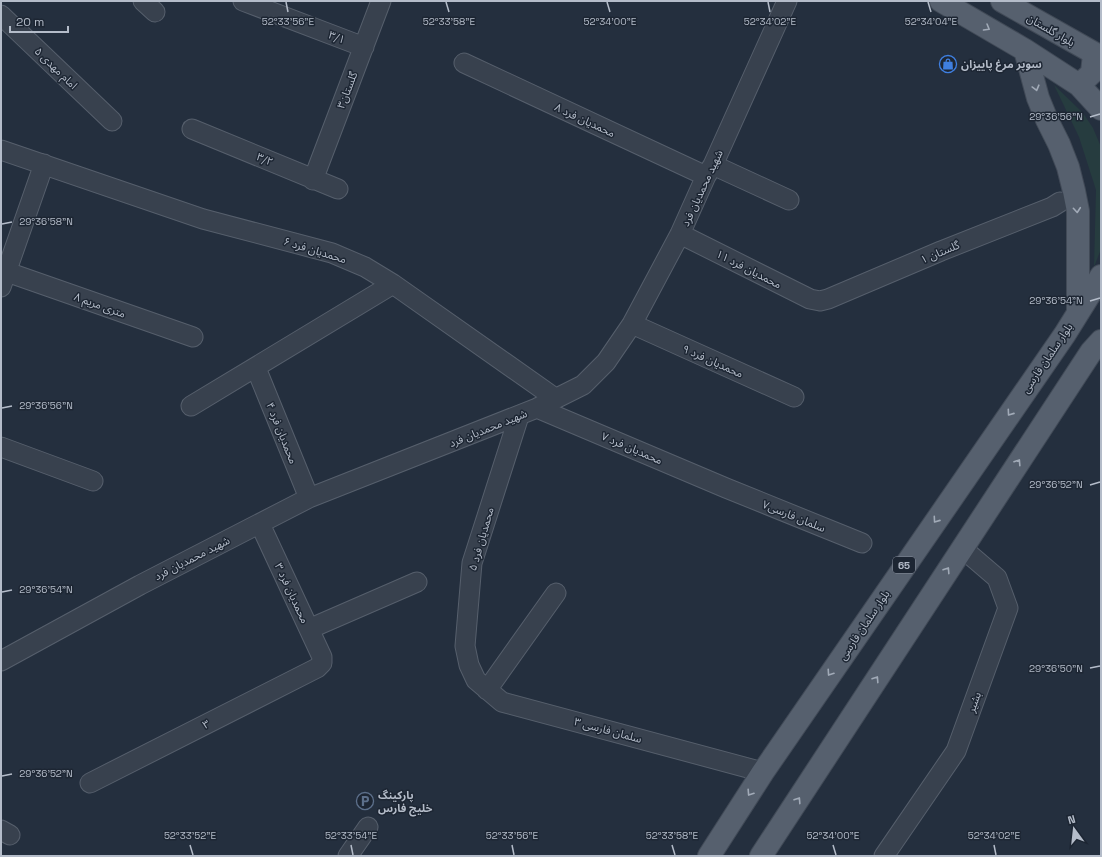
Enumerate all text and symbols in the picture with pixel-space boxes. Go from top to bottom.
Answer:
scale bar [10,8,68,34]
street label: بلوار گلستان [1025,11,1077,49]
text: 20 m [16,14,44,30]
text: 52°33'56"E [262,15,315,28]
text: 52°33'58"E [423,15,476,28]
text: 52°34'00"E [584,15,637,28]
text: 52°34'02"E [744,15,797,28]
text: 52°34'04"E [905,15,958,28]
one-way arrow [983,23,990,30]
street label: ۳/۱ [327,27,347,47]
street label: ۵ امام مهدی [31,44,80,93]
shop icon: سوپر مرغ پاییزان [938,54,958,74]
place label: سوپر مرغ پاییزان [961,57,1042,72]
street label: گلستان۳ [334,69,361,110]
one-way arrow [1031,85,1039,91]
street label: ۸ محمدیان فرد [552,100,618,140]
text: 29°36'56"N [1029,110,1083,123]
street label: شهید محمدیان فرد [678,147,726,229]
street label: ۳/۲ [255,149,275,169]
one-way arrow [1072,207,1081,213]
text: 29°36'58"N [19,215,73,228]
street label: ۶ محمدیان فرد [282,234,348,266]
street label: ۱ گلستان [918,237,962,266]
street label: ۱۱ محمدیان فرد [714,247,784,292]
street label: ۸ متری مریم [72,289,128,323]
text: 29°36'54"N [1029,294,1083,307]
street label: بلوار سلمان فارسی [1018,320,1076,396]
street label: ۹ محمدیان فرد [680,341,746,381]
text: 29°36'56"N [19,399,73,412]
street label: ۴ محمدیان فرد [263,400,301,466]
street label: شهید محمدیان فرد [447,406,529,450]
one-way arrow [1008,409,1015,416]
street label: ۷ محمدیان فرد [599,429,665,467]
one-way arrow [1014,459,1021,466]
text: 29°36'52"N [1029,478,1083,491]
street label: سلمان فارسی۷ [760,497,828,535]
street label: ۵ محمدیان فرد [465,506,497,572]
one-way arrow [933,516,941,523]
street label: شهید محمدیان فرد [152,533,233,583]
road number: 65 [893,557,915,573]
street label: ۳ محمدیان فرد [272,561,312,626]
one-way arrow [942,567,950,574]
text: 29°36'54"N [19,583,73,596]
street label: بلوار سلمان فارسی [835,587,893,663]
text: 29°36'50"N [1029,662,1083,675]
one-way arrow [828,669,835,676]
one-way arrow [871,676,879,683]
street label: بشیر [964,690,984,715]
street label: ۳ سلمان فارسی [573,714,644,746]
street label: ۳ [200,716,212,732]
text: 29°36'52"N [19,767,73,780]
place label: پارکینگ خلیج فارس [378,788,432,817]
one-way arrow [747,789,754,796]
parking icon: پارکینگ خلیج فارس [355,791,375,811]
one-way arrow [793,797,800,804]
north arrow [1054,809,1094,849]
text: N [1066,812,1077,827]
text: 52°33'52"E [164,829,216,842]
text: 52°33'54"E [325,829,377,842]
text: 52°33'56"E [486,829,539,842]
text: 52°33'58"E [646,829,699,842]
text: 52°34'00"E [807,829,860,842]
text: 52°34'02"E [968,829,1021,842]

